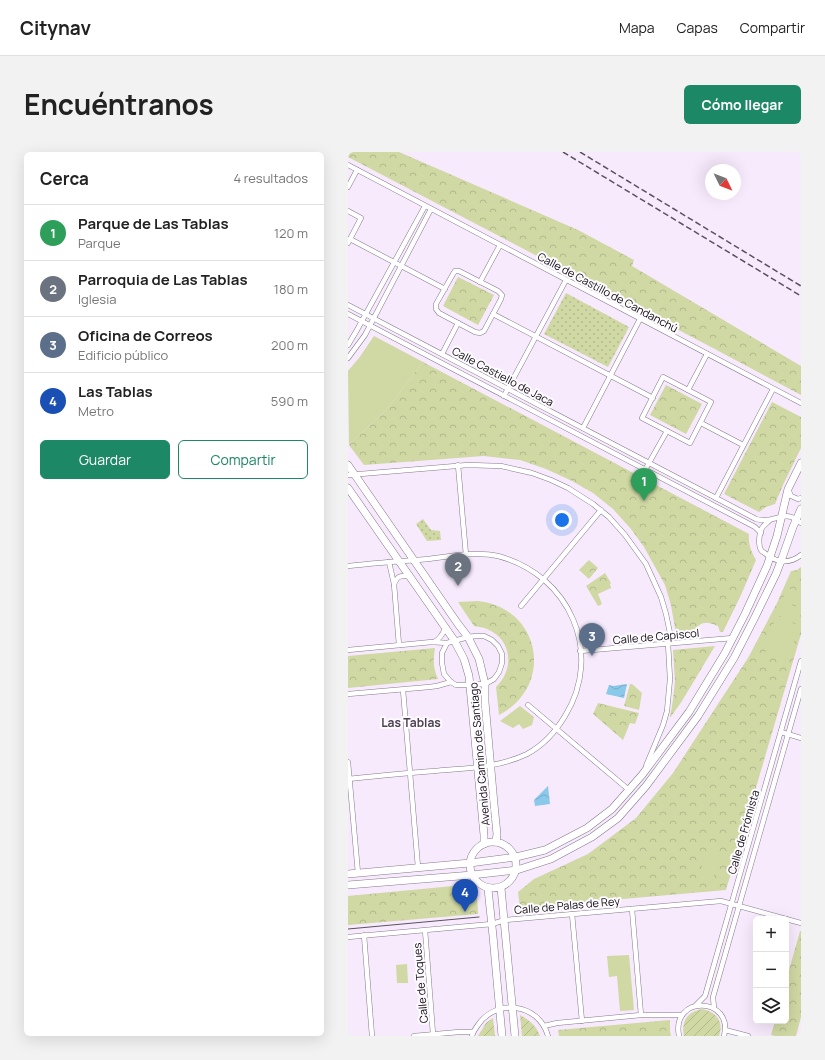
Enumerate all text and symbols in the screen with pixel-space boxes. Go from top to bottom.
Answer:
text: Citynav [20,15,91,41]
text: Mapa [619,18,655,37]
text: Capas [677,18,718,37]
text: Compartir [740,18,805,37]
text: Encuéntranos [24,85,214,123]
button: Cómo llegar [684,85,801,124]
north arrow [705,164,741,200]
text: Cerca [40,167,89,190]
text: 4 resultados [233,169,308,187]
text: Parque de Las Tablas [78,213,229,234]
text: 1 [50,224,56,242]
text: 120 m [274,224,308,242]
text: Parque [78,234,120,252]
street label: Calle de Castillo de Candanchú [535,248,681,336]
text: Parroquia de Las Tablas [78,269,248,290]
text: 2 [49,280,57,298]
text: 180 m [274,280,308,298]
text: Iglesia [78,290,116,308]
text: Oficina de Correos [78,325,213,346]
text: 3 [49,336,57,354]
text: 200 m [271,336,308,354]
street label: Calle Castiello de Jaca [449,343,557,409]
text: Edificio público [78,346,168,364]
text: Las Tablas [78,381,153,402]
text: 4 [49,392,57,410]
text: 590 m [271,392,308,410]
text: Metro [78,402,114,420]
button: Guardar [40,440,170,479]
button: Compartir [178,440,308,479]
pin: 1 [631,468,657,501]
your location [552,510,572,530]
pin: 2 [445,553,471,586]
pin: 3 [579,623,605,656]
street label: Calle de Capiscol [612,625,700,647]
street label: Avenida Camino de Santiago [465,681,493,826]
district label: Las Tablas [381,714,441,731]
street label: Calle de Frómista [724,788,762,876]
pin: 4 [452,879,478,912]
street label: Calle de Palas de Rey [513,893,621,917]
map controls [753,916,789,1024]
button: + [753,916,789,952]
street label: Calle de Toques [409,942,431,1024]
button: − [753,952,789,988]
button: layers [753,988,789,1024]

